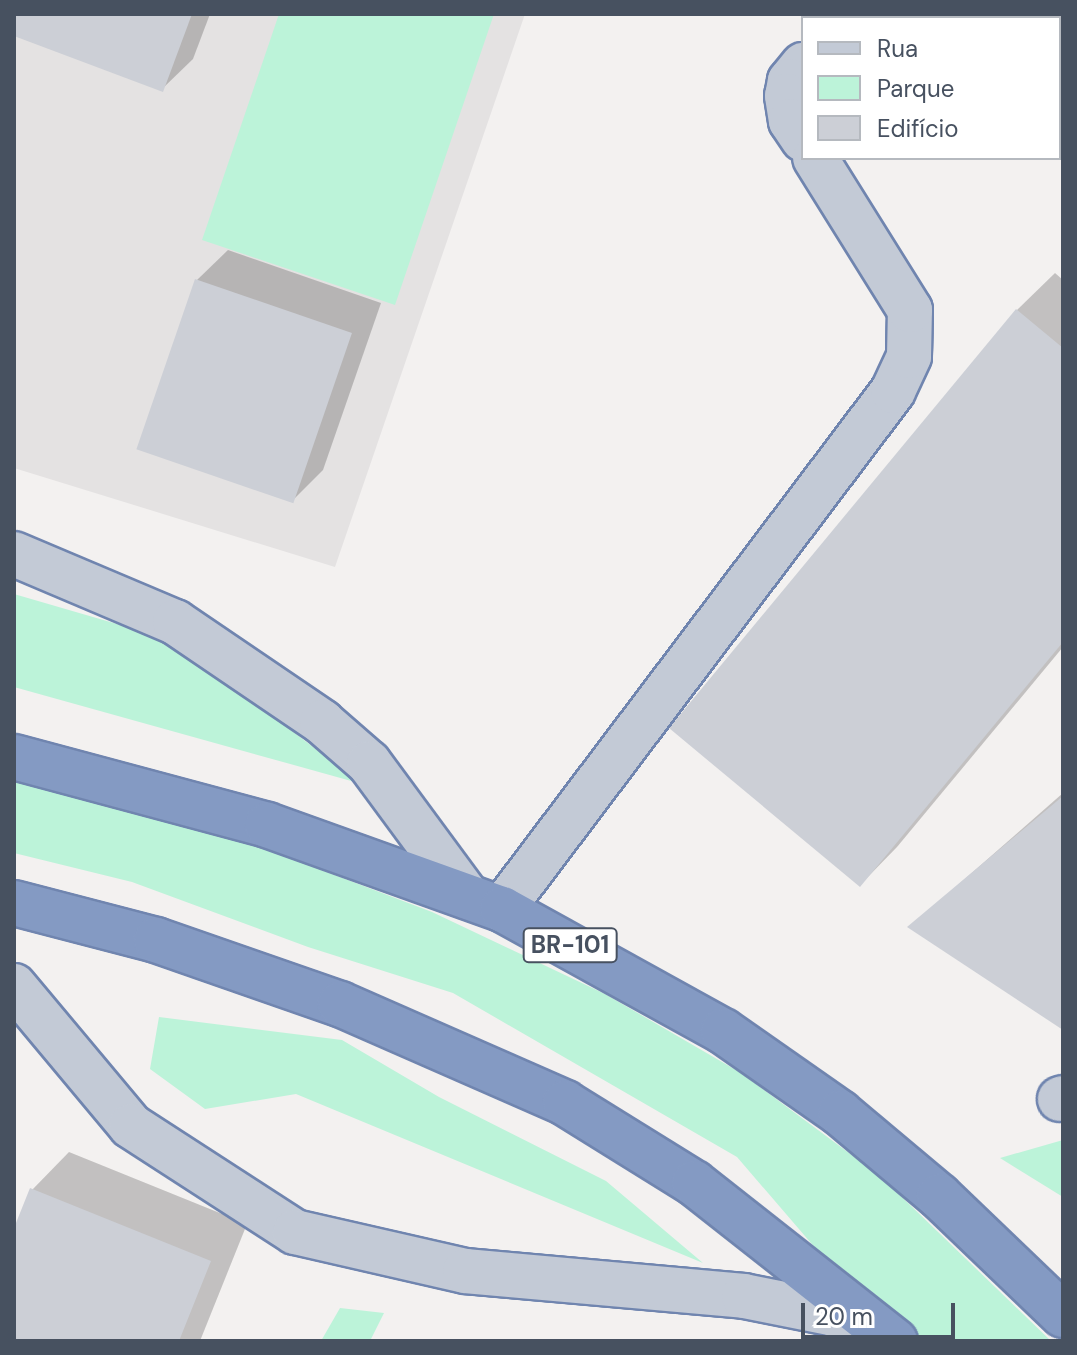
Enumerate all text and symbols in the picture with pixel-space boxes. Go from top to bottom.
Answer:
legend [801,16,1061,160]
text: Rua [877,33,918,64]
text: Parque [877,73,954,104]
text: Edifício [877,113,959,144]
road number: BR-101 [522,925,618,965]
scale bar [805,1287,959,1337]
text: 20 m [815,1301,873,1332]

